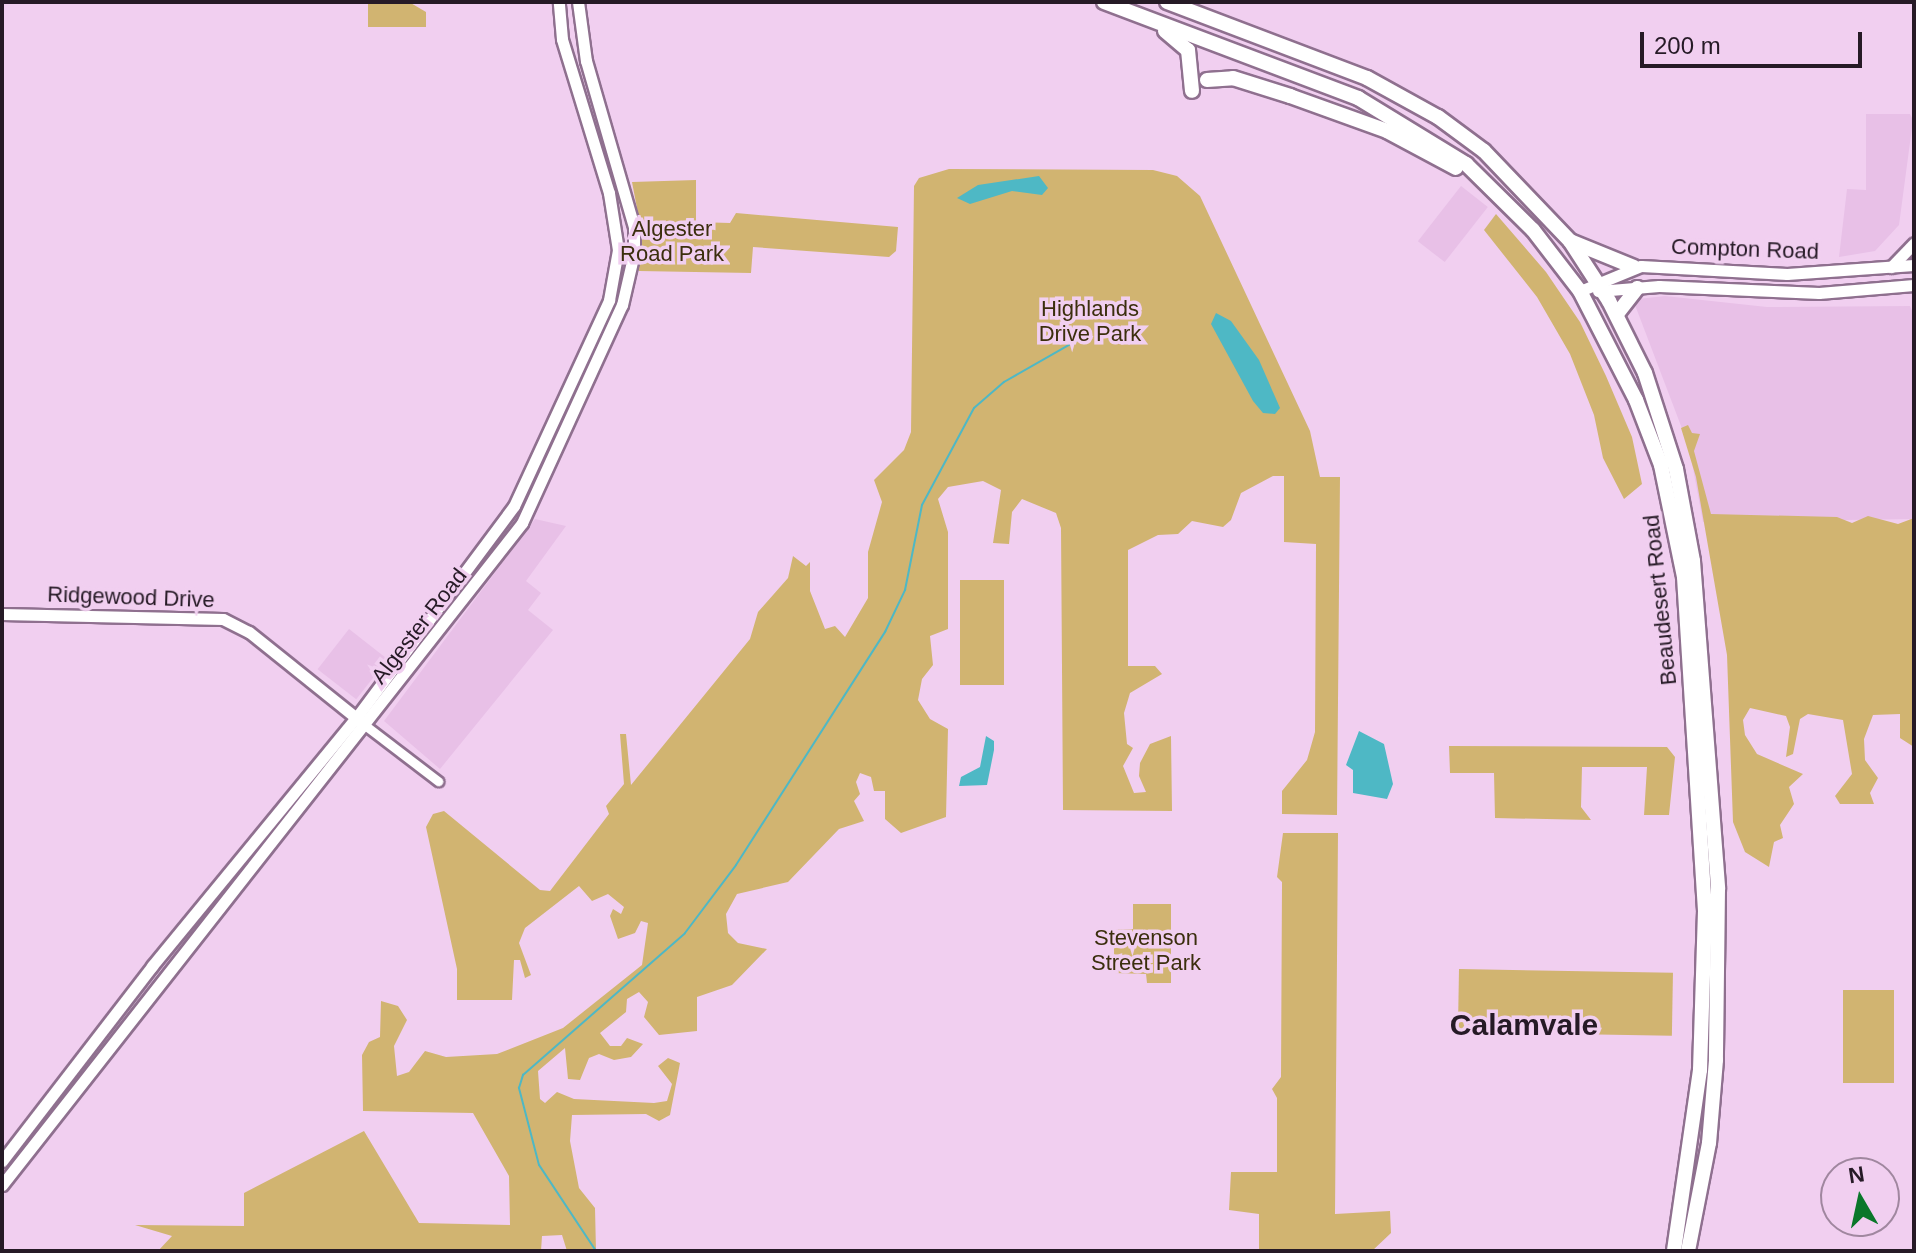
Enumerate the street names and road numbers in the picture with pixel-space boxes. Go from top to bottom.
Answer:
street label: Compton Road [1671,233,1819,265]
street label: Beaudesert Road [1638,513,1682,687]
street label: Algester Road [366,563,472,689]
street label: Ridgewood Drive [47,581,215,613]

